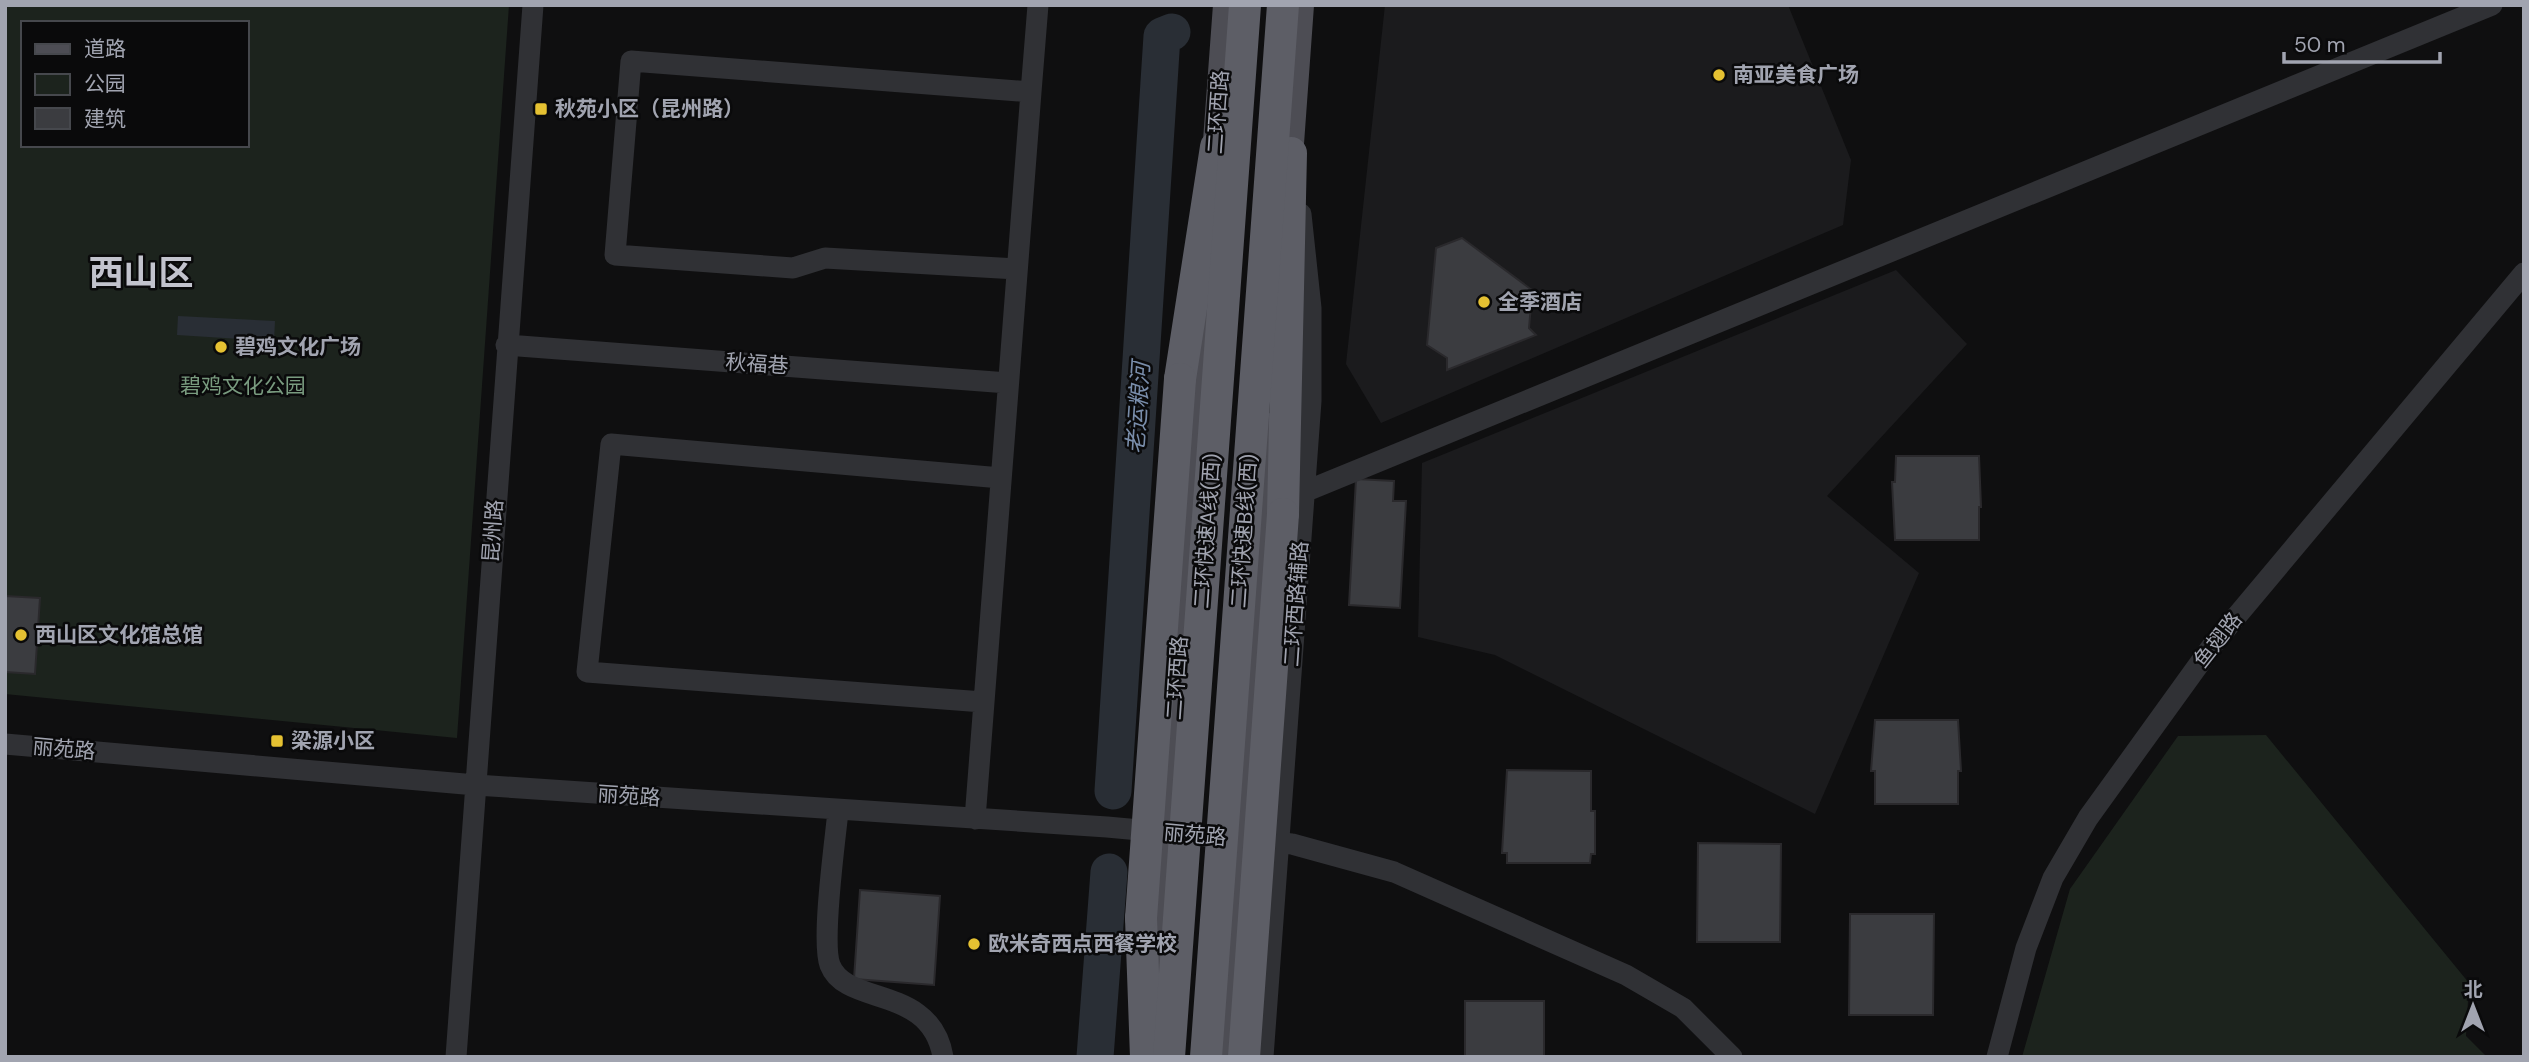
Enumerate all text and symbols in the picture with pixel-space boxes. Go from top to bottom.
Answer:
legend [21,21,248,147]
scale bar [2284,21,2440,65]
text: 50 m [2294,31,2345,59]
text: 道路 [84,35,126,63]
place label: 南亚美食广场 [1733,61,1859,89]
marker: 南亚美食广场 [1711,67,1727,83]
street label: 二环西路 [1201,69,1235,155]
text: 公园 [84,70,126,98]
place label: 秋苑小区（昆州路） [555,95,744,123]
marker: 秋苑小区（昆州路） [533,101,549,117]
text: 建筑 [84,105,126,133]
district label: 西山区 [88,250,194,296]
place label: 全季酒店 [1498,288,1582,316]
marker: 全季酒店 [1476,294,1492,310]
place label: 碧鸡文化广场 [235,333,361,361]
marker: 碧鸡文化广场 [213,339,229,355]
street label: 秋福巷 [725,348,789,380]
water label: 老运粮河 [1120,357,1156,455]
park label: 碧鸡文化公园 [180,372,306,400]
street label: 二环快速A线(西) [1188,452,1226,610]
street label: 二环快速B线(西) [1225,453,1263,609]
street label: 昆州路 [477,499,509,563]
street label: 二环西路辅路 [1278,540,1314,668]
street label: 鱼翅路 [2188,607,2248,673]
place label: 西山区文化馆总馆 [35,621,203,649]
marker: 西山区文化馆总馆 [13,627,29,643]
street label: 二环西路 [1160,635,1194,721]
place label: 梁源小区 [291,727,375,755]
street label: 丽苑路 [31,732,97,766]
marker: 梁源小区 [269,733,285,749]
street label: 丽苑路 [597,780,661,812]
street label: 丽苑路 [1162,818,1228,852]
place label: 欧米奇西点西餐学校 [988,930,1177,958]
marker: 欧米奇西点西餐学校 [966,936,982,952]
north arrow [2438,971,2508,1041]
text: 北 [2463,977,2483,1002]

